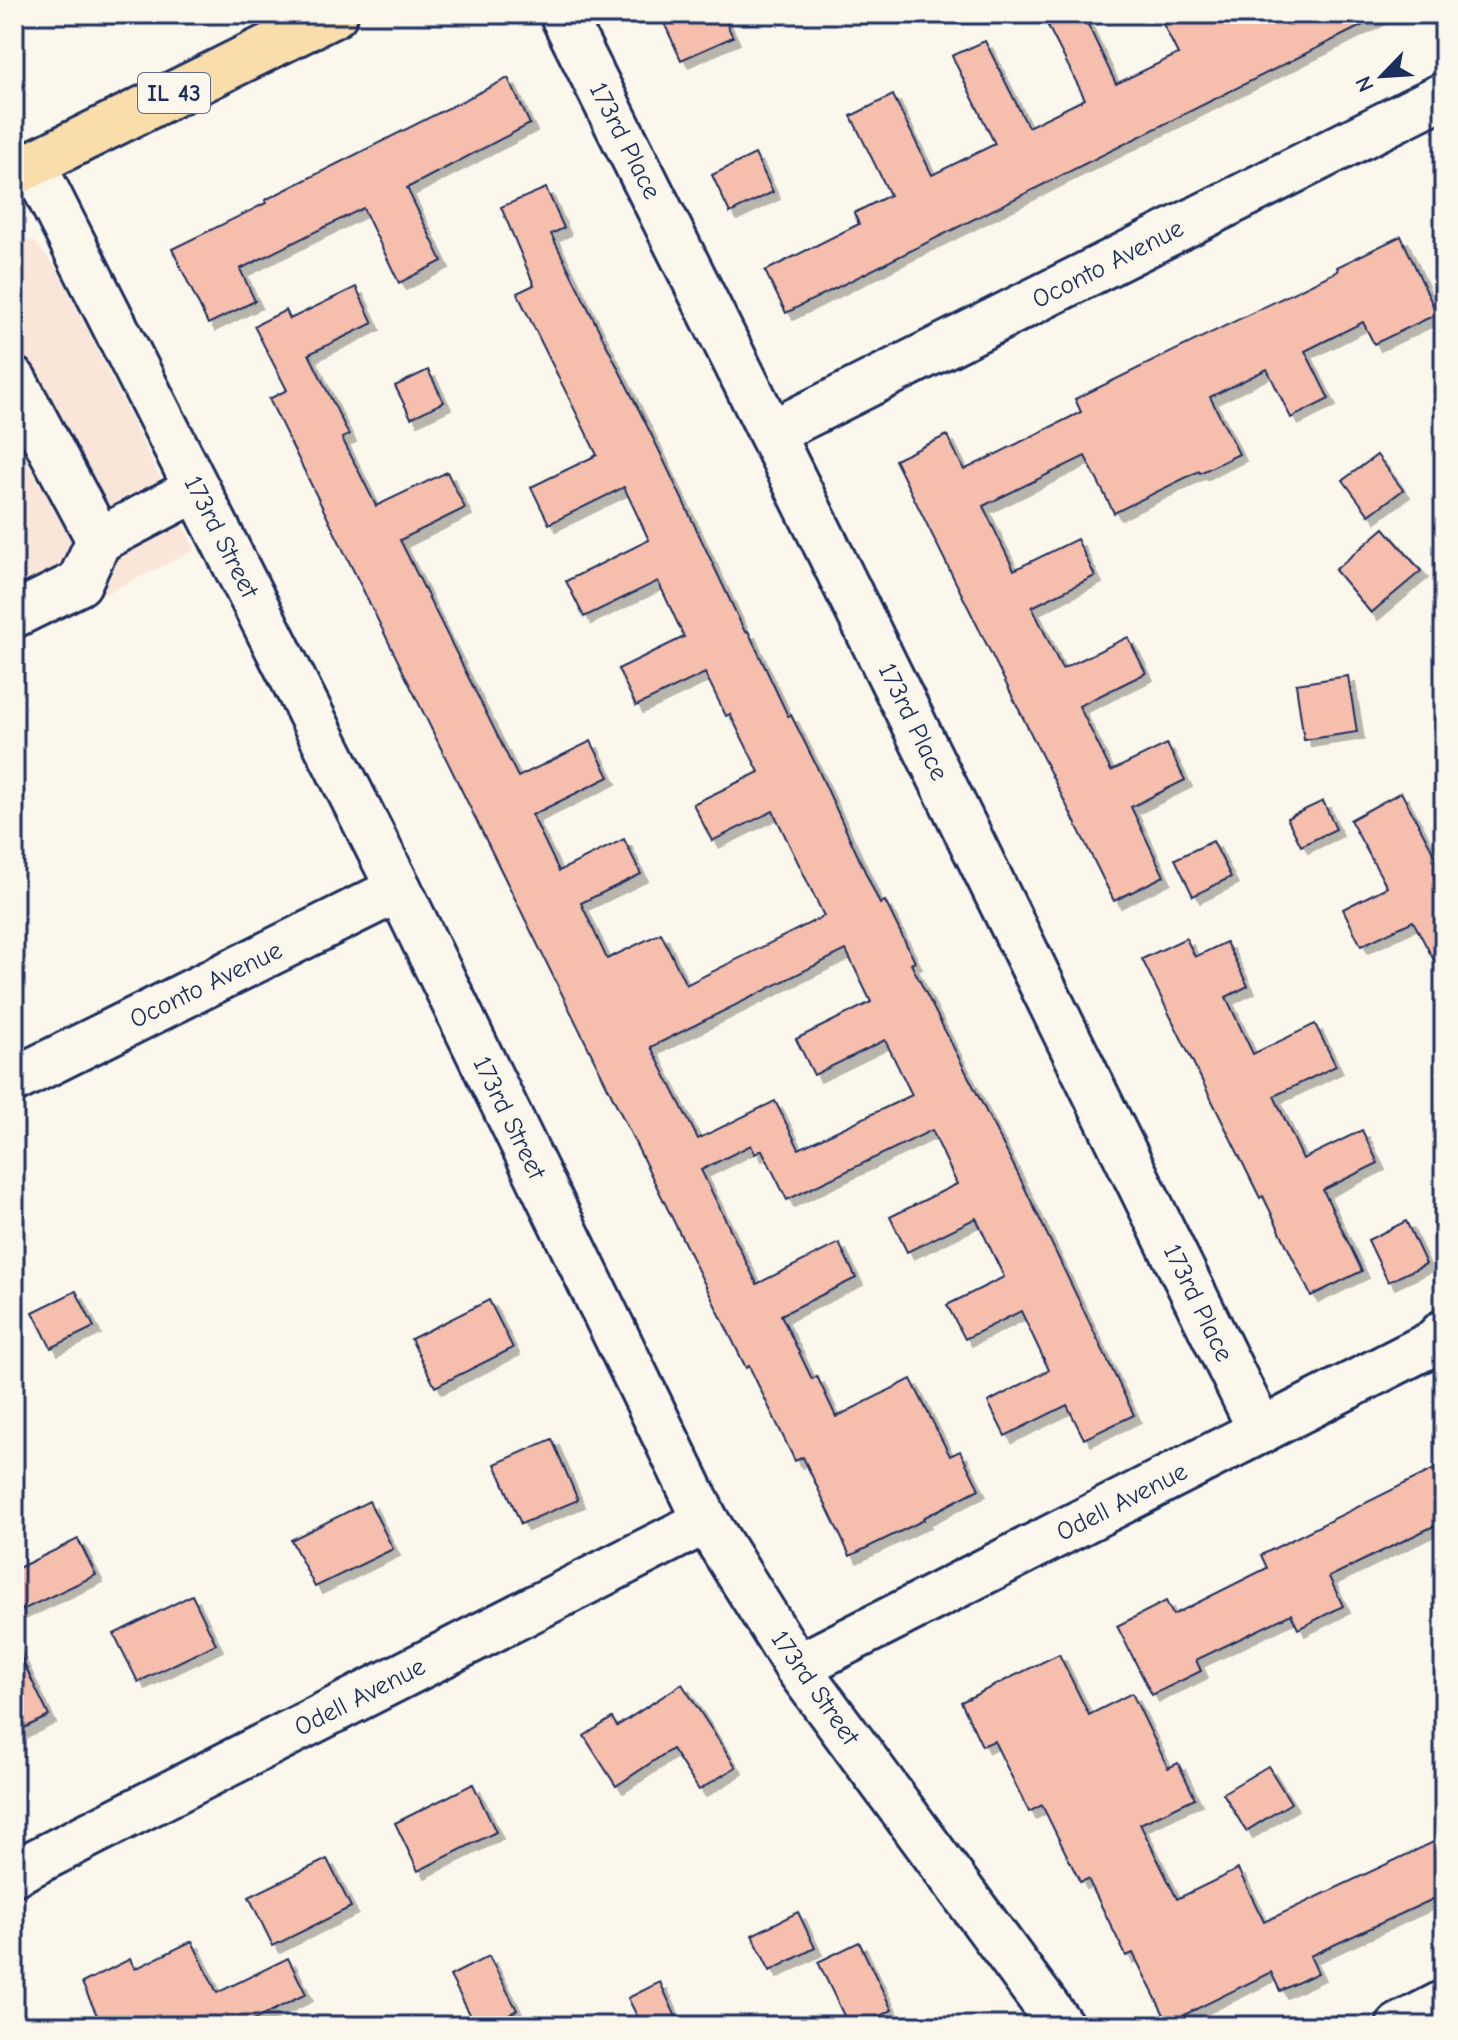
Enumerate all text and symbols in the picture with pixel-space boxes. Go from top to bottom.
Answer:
north arrow [1342,36,1422,116]
text: N [1350,72,1380,96]
road number: IL 43 [138,73,210,113]
street label: 173rd Place [583,78,667,204]
street label: Oconto Avenue [1027,213,1189,315]
street label: 173rd Street [177,471,265,604]
street label: 173rd Place [872,658,954,786]
street label: Oconto Avenue [125,935,287,1035]
street label: 173rd Street [466,1052,552,1186]
street label: 173rd Place [1157,1239,1239,1367]
street label: Odell Avenue [1052,1456,1192,1548]
street label: 173rd Street [765,1625,866,1752]
street label: Odell Avenue [290,1651,430,1743]

